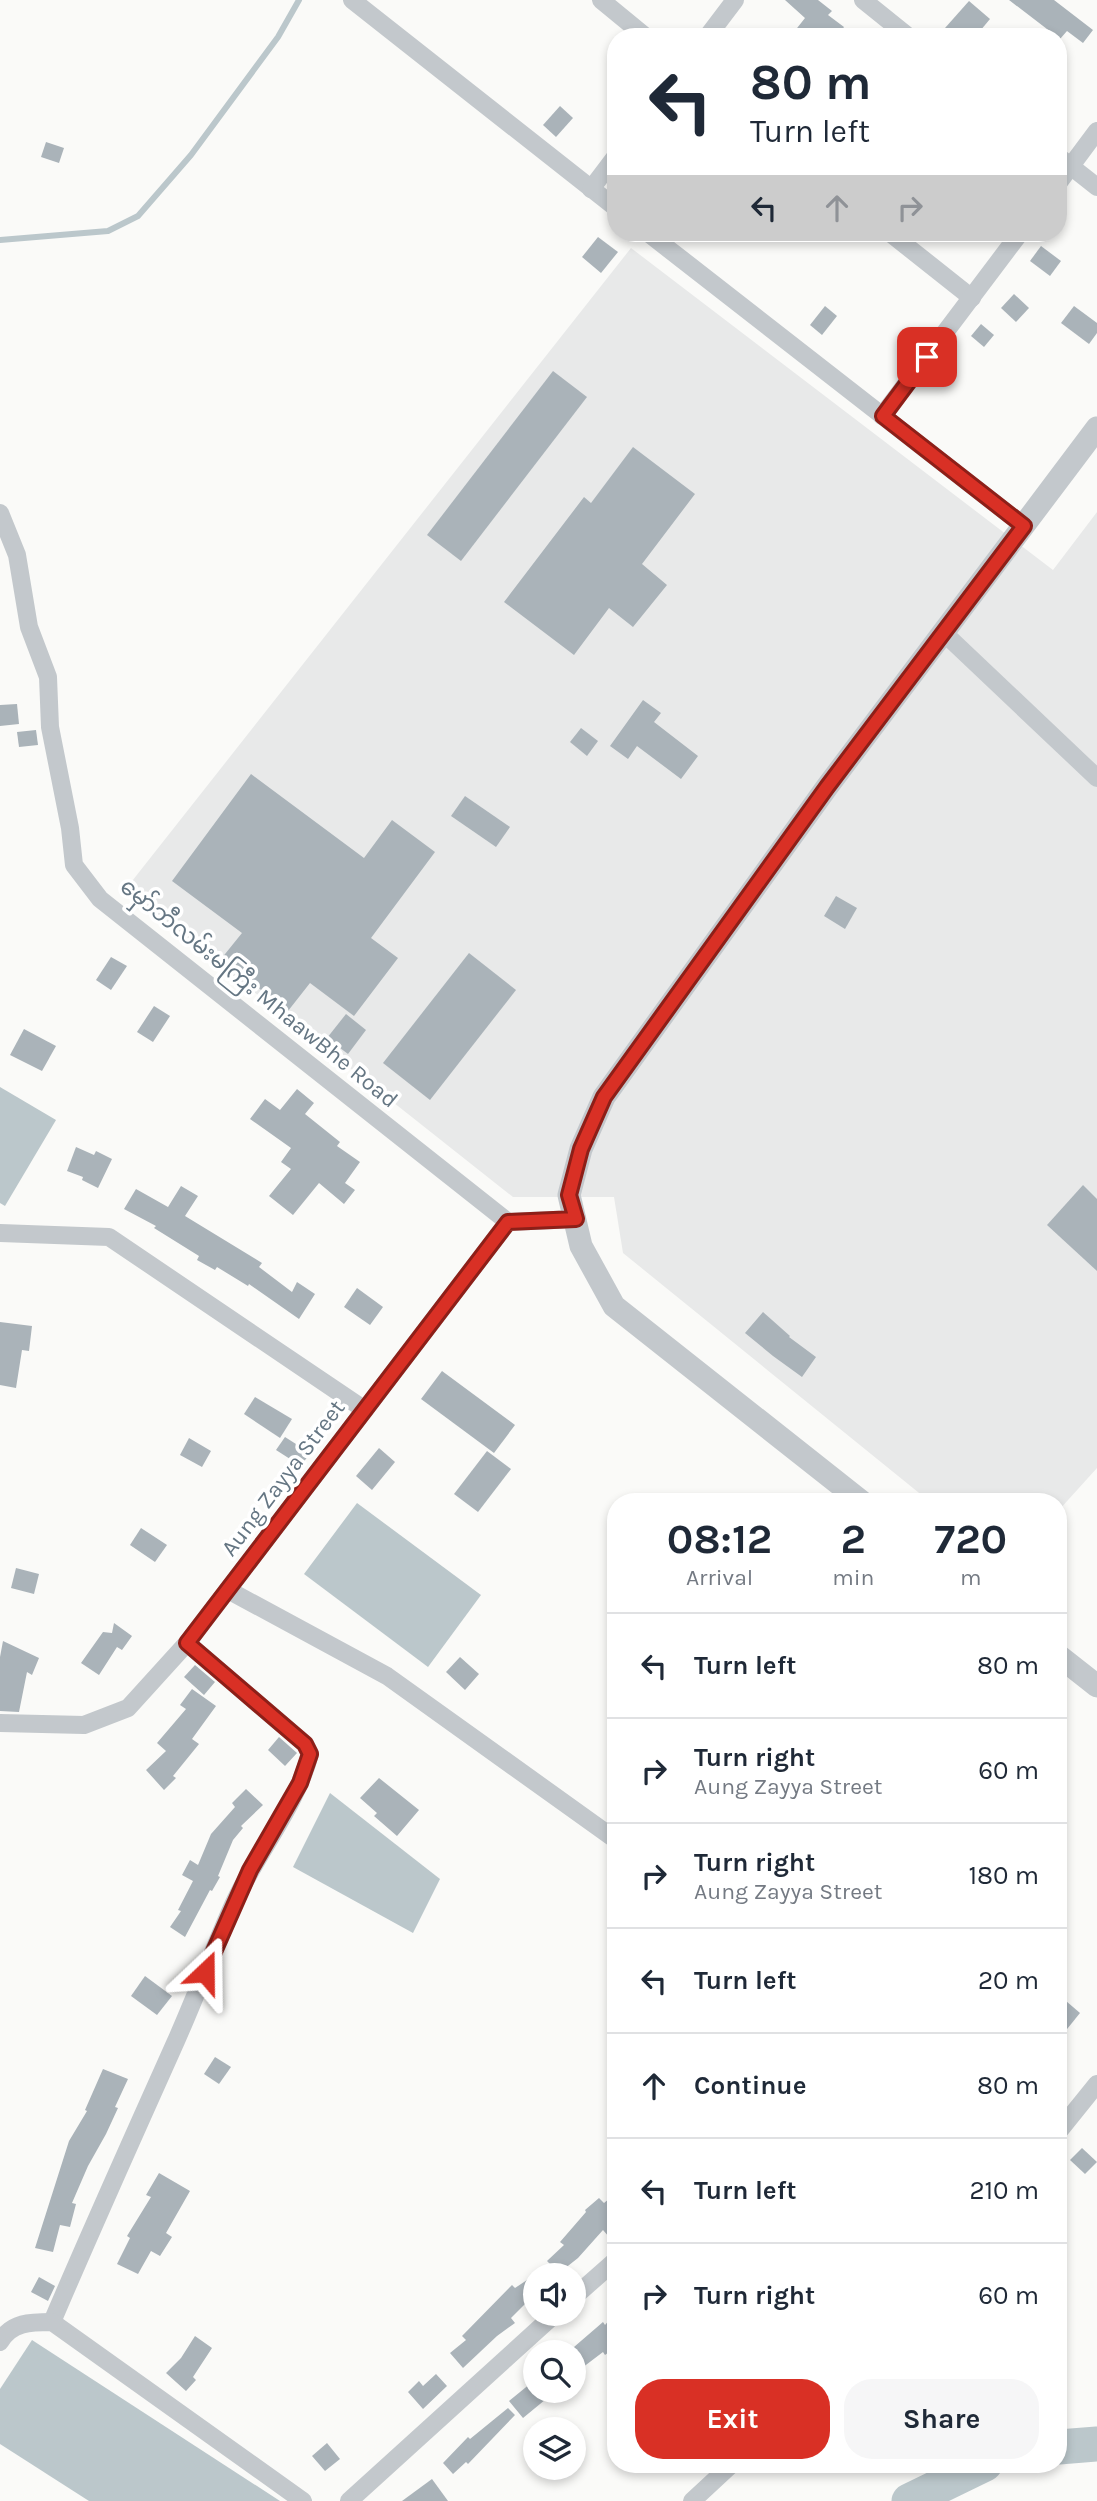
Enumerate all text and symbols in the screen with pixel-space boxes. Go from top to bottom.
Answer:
text: 80 m [750,54,872,111]
icon: left [635,56,726,147]
text: Turn left [750,113,870,150]
icon: left [745,189,783,227]
icon: ahead [818,189,856,227]
icon: right [891,189,929,227]
pin [897,327,957,387]
icon: arrive [908,338,946,376]
street label: မှော်ဘီလမ်းမကြီး MhaawBhe Road [112,870,405,1117]
street label: Aung Zayya Street [216,1394,351,1561]
text: 08:12 [667,1514,772,1564]
text: 2 [841,1514,866,1564]
text: 720 [934,1514,1007,1564]
text: Arrival [686,1564,753,1591]
text: min [832,1564,874,1591]
text: m [960,1564,981,1591]
icon: left [635,1647,673,1685]
text: Turn left [694,1650,796,1681]
text: 80 m [977,1650,1039,1681]
text: Turn right [694,1742,815,1773]
icon: right [635,1752,673,1790]
text: 60 m [978,1755,1039,1786]
text: Aung Zayya Street [694,1773,882,1800]
text: Turn right [694,1847,815,1878]
icon: right [635,1857,673,1895]
text: 180 m [969,1860,1039,1891]
text: Aung Zayya Street [694,1878,882,1905]
position arrow [168,1935,242,2009]
icon: left [635,1962,673,2000]
text: Turn left [694,1965,796,1996]
text: 20 m [978,1965,1039,1996]
icon: ahead [635,2067,673,2105]
text: Continue [694,2070,806,2101]
text: 80 m [977,2070,1039,2101]
icon: left [635,2172,673,2210]
text: Turn left [694,2175,796,2206]
text: 210 m [969,2175,1039,2206]
map controls [523,2263,586,2480]
button: sound [523,2263,586,2326]
icon: right [635,2277,673,2315]
text: Turn right [694,2280,815,2311]
text: 60 m [978,2280,1039,2311]
button: search [523,2340,586,2403]
button: Exit [635,2379,830,2459]
button: Share [844,2379,1039,2459]
button: layers [523,2417,586,2480]

